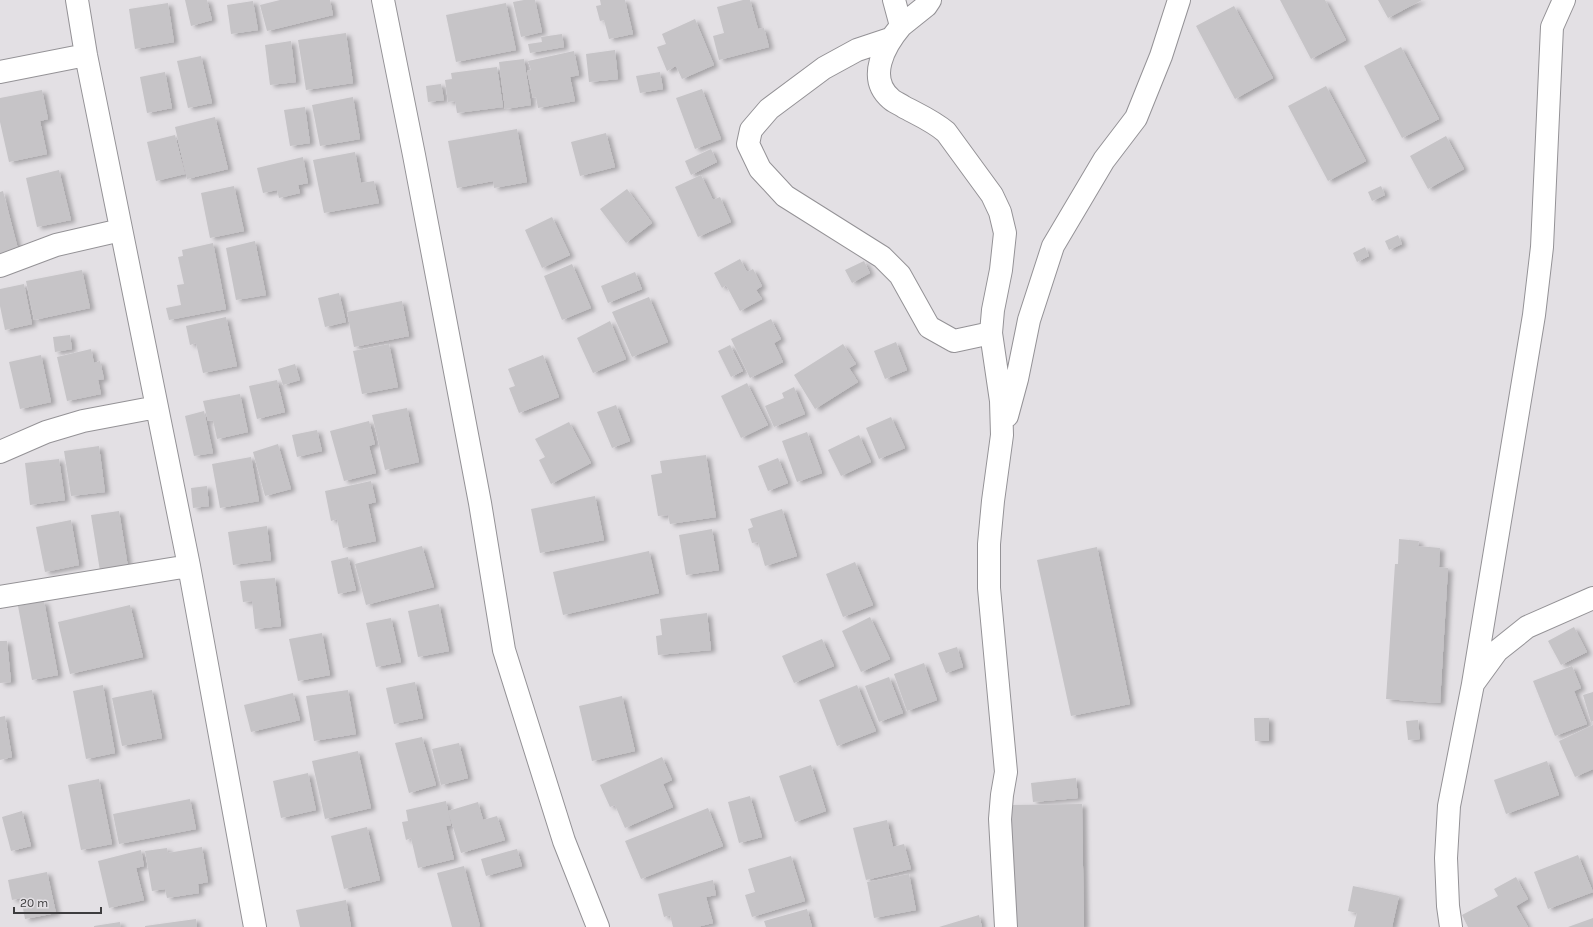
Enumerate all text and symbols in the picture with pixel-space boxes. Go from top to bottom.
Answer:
scale bar [14,889,101,915]
text: 20 m [20,896,48,910]

